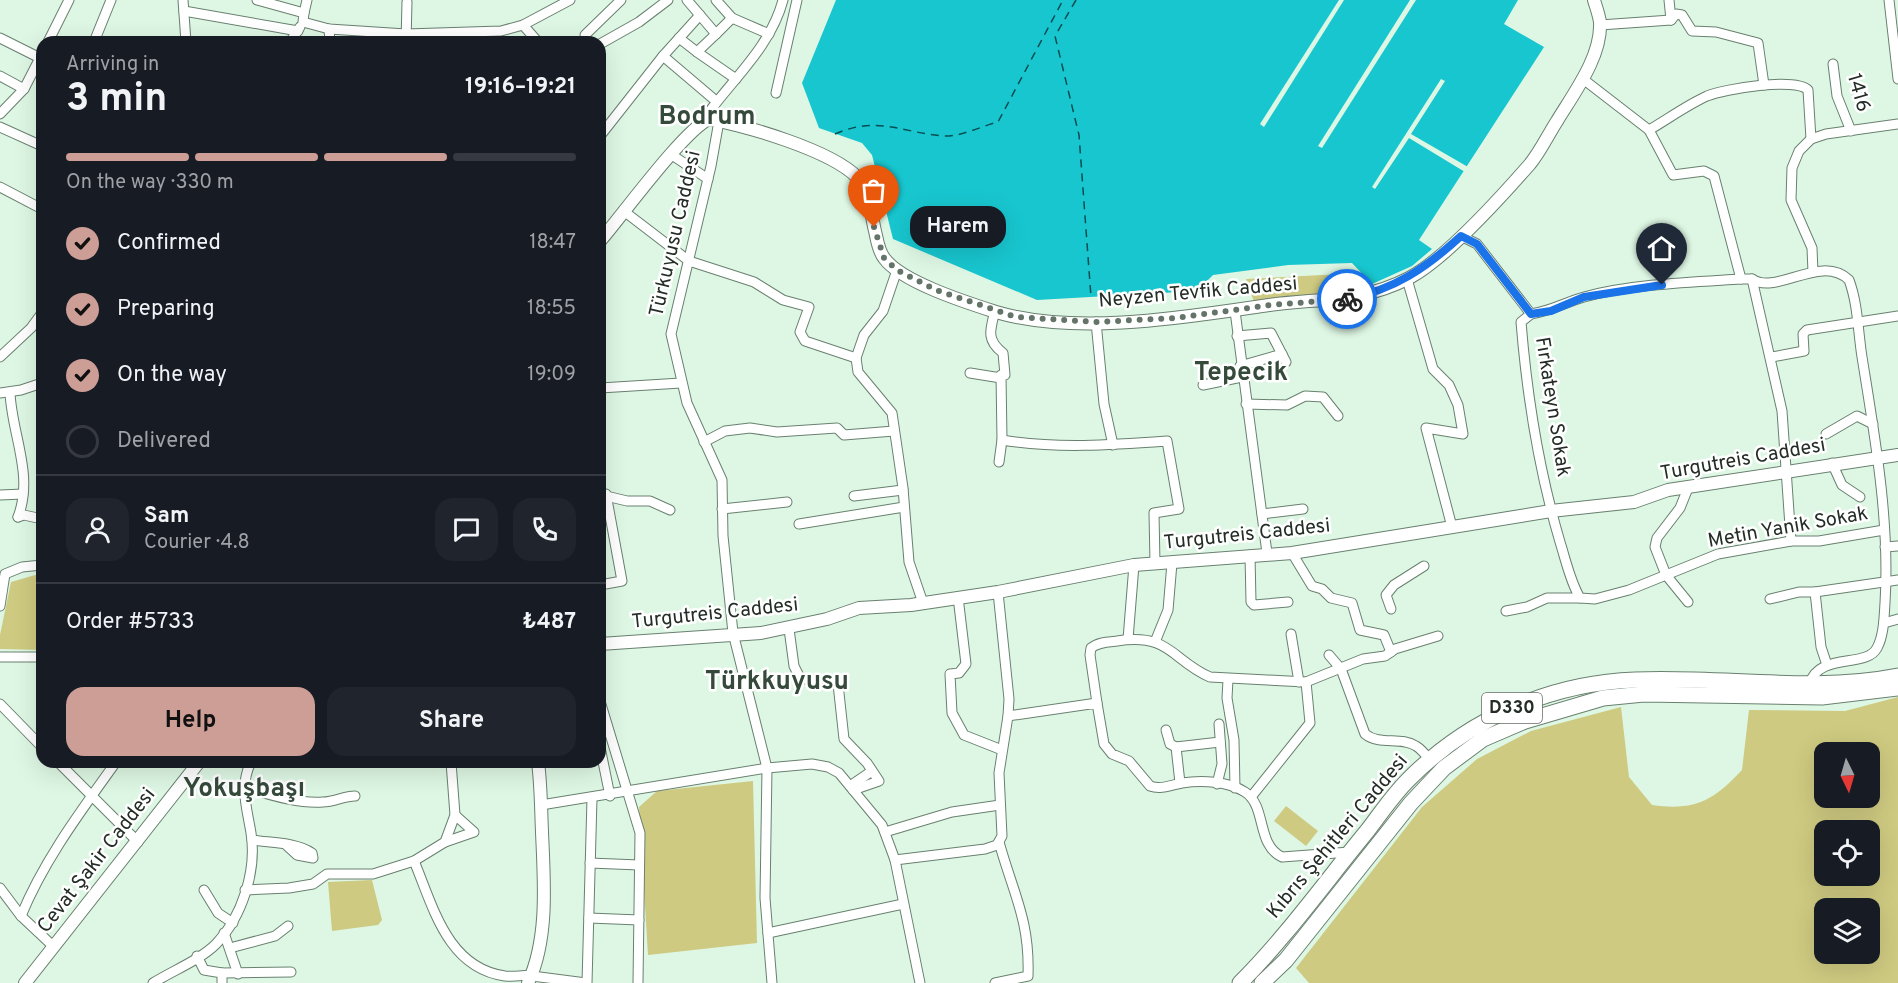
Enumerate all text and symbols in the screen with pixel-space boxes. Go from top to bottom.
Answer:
text: Arriving in [66,52,159,78]
street label: 1416 [1840,71,1876,115]
text: 19:16–19:21 [465,74,576,101]
text: 3 min [66,76,167,125]
district label: Bodrum [658,101,756,134]
street label: Türkuyusu Caddesi [644,148,708,320]
pin [848,165,899,227]
text: On the way · 330 m [66,170,234,196]
icon: bag [857,174,890,207]
callout: Harem [910,206,1006,248]
text: Harem [927,214,989,240]
pin [1636,223,1687,285]
icon: check [66,227,99,260]
text: Confirmed [117,230,221,257]
text: 18:47 [529,230,576,256]
icon: home [1645,232,1678,265]
courier [1317,269,1377,329]
street label: Neyzen Tevfik Caddesi [1097,271,1299,315]
icon: bike [1331,283,1364,316]
icon: check [66,293,99,326]
text: Preparing [117,296,215,323]
text: 18:55 [527,296,576,322]
street label: Fırkateyn Sokak [1528,335,1576,479]
district label: Tepecik [1194,357,1288,390]
icon: check [66,359,99,392]
text: On the way [117,362,227,389]
text: 19:09 [527,362,576,388]
text: Delivered [117,428,211,455]
street label: Turgutreis Caddesi [1658,433,1828,487]
button: person [66,498,129,561]
button: chat [435,498,498,561]
button: phone [513,498,576,561]
street label: Metin Yanik Sokak [1706,501,1870,555]
text: Sam [144,503,189,530]
street label: Turgutreis Caddesi [1162,513,1332,557]
text: Courier · 4.8 [144,530,250,556]
street label: Turgutreis Caddesi [630,592,800,636]
text: Order #5733 [66,609,194,636]
text: ₺487 [522,609,576,636]
district label: Türkkuyusu [705,666,849,699]
button: Help [66,687,315,756]
button: Share [327,687,576,756]
road number: D330 [1482,693,1542,723]
north arrow [1814,742,1880,808]
map controls [1814,742,1880,964]
street label: Kıbrıs Şehitleri Caddesi [1261,749,1415,925]
district label: Yokuşbaşı [183,773,305,806]
street label: Cevat Şakir Caddesi [32,783,162,939]
button: locate [1814,820,1880,886]
button: layers [1814,898,1880,964]

